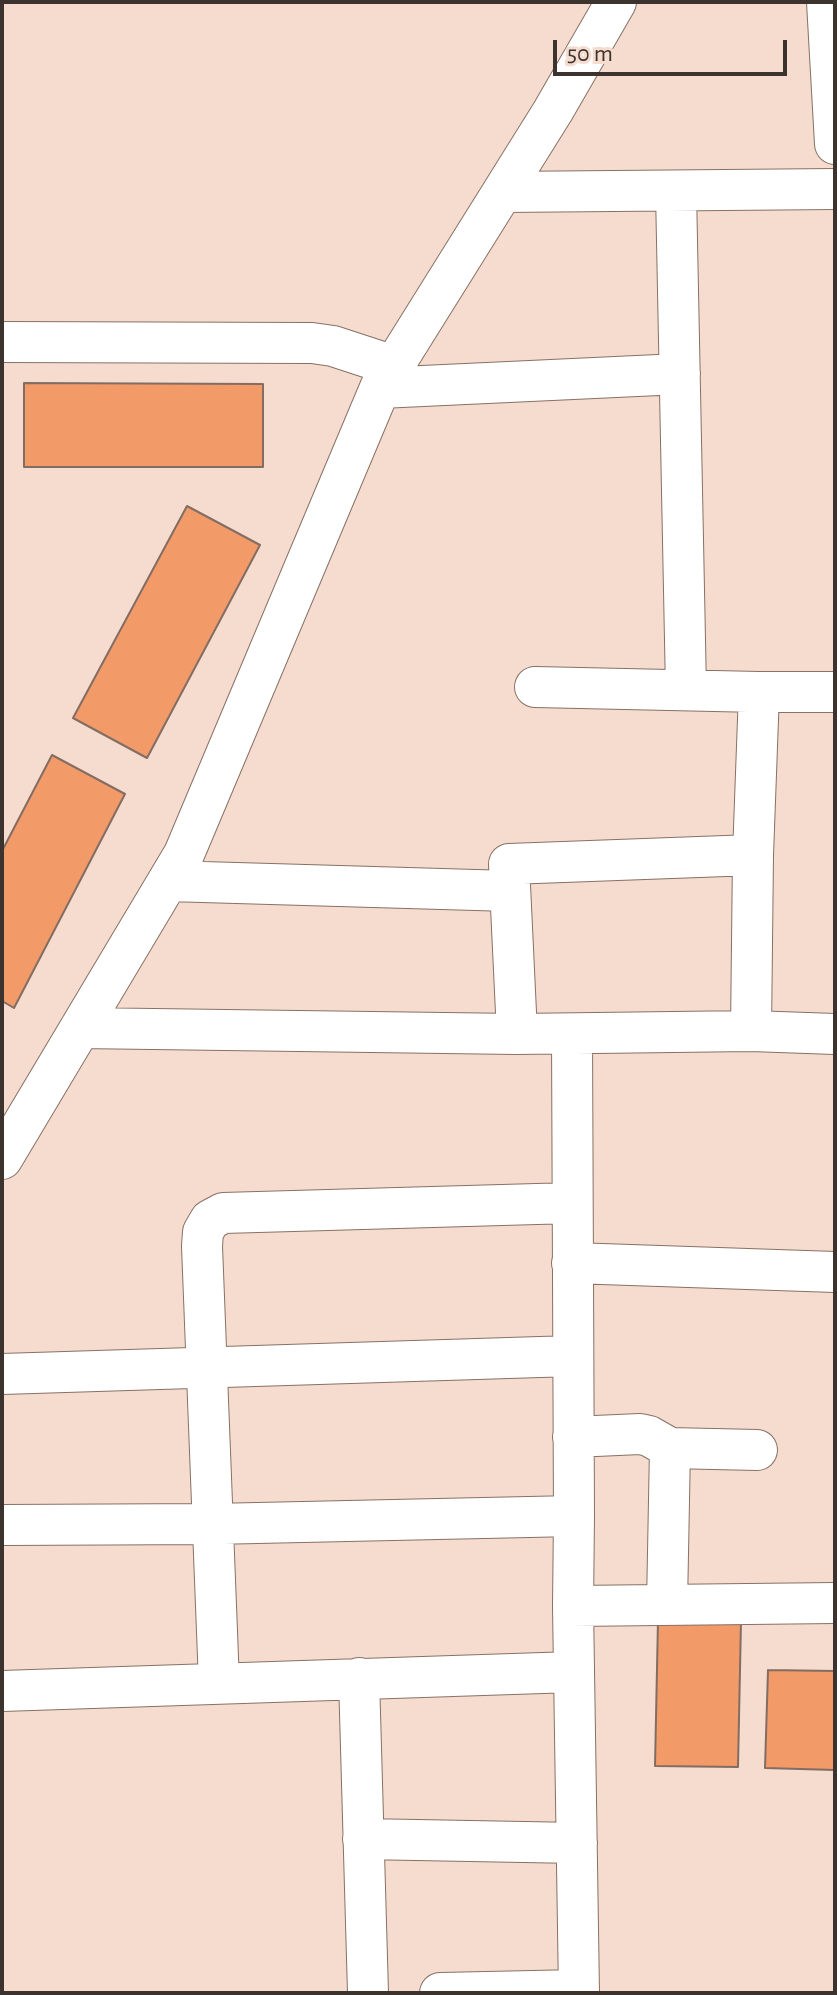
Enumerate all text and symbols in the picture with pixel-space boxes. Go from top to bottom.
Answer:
scale bar [557,24,791,74]
text: 50 m [567,42,613,66]

